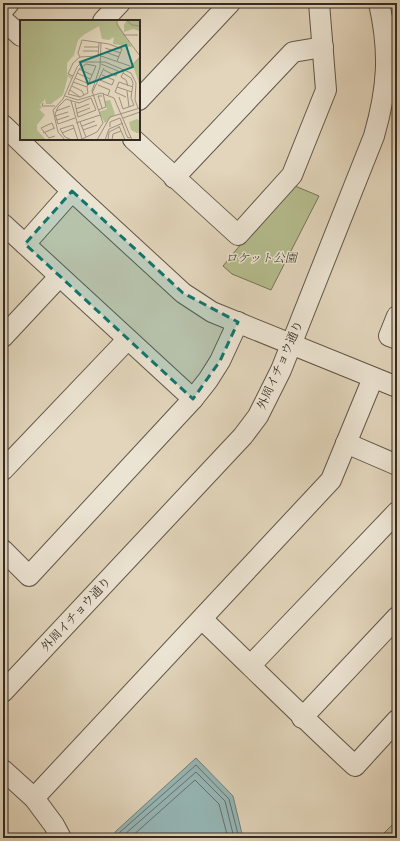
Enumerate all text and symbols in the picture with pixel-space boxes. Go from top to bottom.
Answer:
inset map [20,20,140,140]
park label: ロケット公園 [225,251,299,267]
street label: 外周イチョウ通り [254,318,308,412]
street label: 外周イチョウ通り [38,574,115,655]

